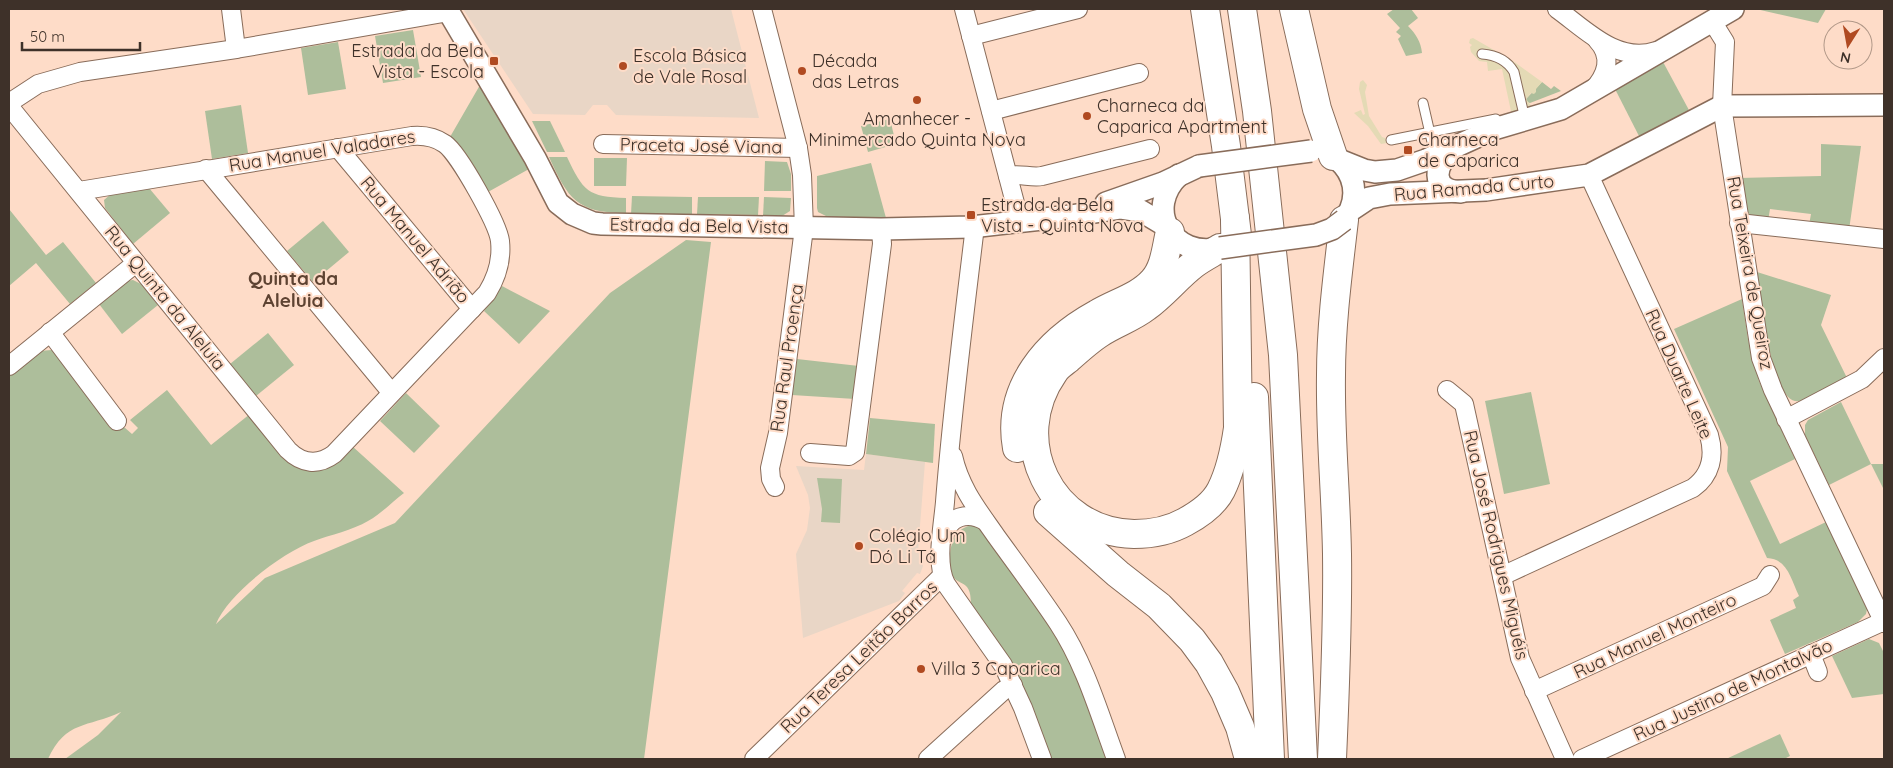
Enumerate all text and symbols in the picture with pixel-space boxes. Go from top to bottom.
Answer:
scale bar [22,20,140,52]
north arrow [1823,20,1873,70]
text: 50 m [30,27,65,46]
place label: Estrada da Bela Vista - Escola [351,39,484,83]
place label: Escola Básica de Vale Rosal [633,44,747,88]
text: N [1839,48,1852,68]
place label: Década das Letras [812,49,899,93]
marker: Estrada da Bela Vista - Escola [488,55,500,67]
marker: Escola Básica de Vale Rosal [617,60,629,72]
marker: Década das Letras [796,65,808,77]
marker: Amanhecer - Minimercado Quinta Nova [911,94,923,106]
place label: Charneca da Caparica Apartment [1097,94,1267,138]
place label: Amanhecer - Minimercado Quinta Nova [808,107,1026,151]
marker: Charneca da Caparica Apartment [1081,110,1093,122]
street label: Rua Manuel Valadares [227,124,417,177]
place label: Charneca de Caparica [1418,128,1519,172]
street label: Praceta José Viana [620,133,782,158]
marker: Charneca de Caparica [1402,144,1414,156]
street label: Rua Ramada Curto [1393,169,1555,206]
street label: Rua Manuel Adrião [356,171,475,308]
street label: Rua Teixeira de Queiroz [1722,174,1779,371]
place label: Estrada da Bela Vista - Quinta Nova [981,193,1144,237]
marker: Estrada da Bela Vista - Quinta Nova [965,209,977,221]
street label: Estrada da Bela Vista [609,212,789,239]
street label: Rua Quinta da Aleluia [100,221,231,375]
district label: Quinta da Aleluia [248,266,338,312]
street label: Rua Raul Proença [765,283,808,433]
street label: Rua Duarte Leite [1641,305,1718,442]
street label: Rua José Rodrigues Miguéis [1459,428,1534,662]
place label: Colégio Um Dó Li Tá [869,524,966,568]
marker: Colégio Um Dó Li Tá [853,540,865,552]
street label: Rua Teresa Leitão Barros [775,576,942,738]
street label: Rua Manuel Monteiro [1570,588,1740,683]
street label: Rua Justino de Montalvão [1630,633,1836,746]
place label: Villa 3 Caparica [931,657,1061,680]
marker: Villa 3 Caparica [915,663,927,675]

